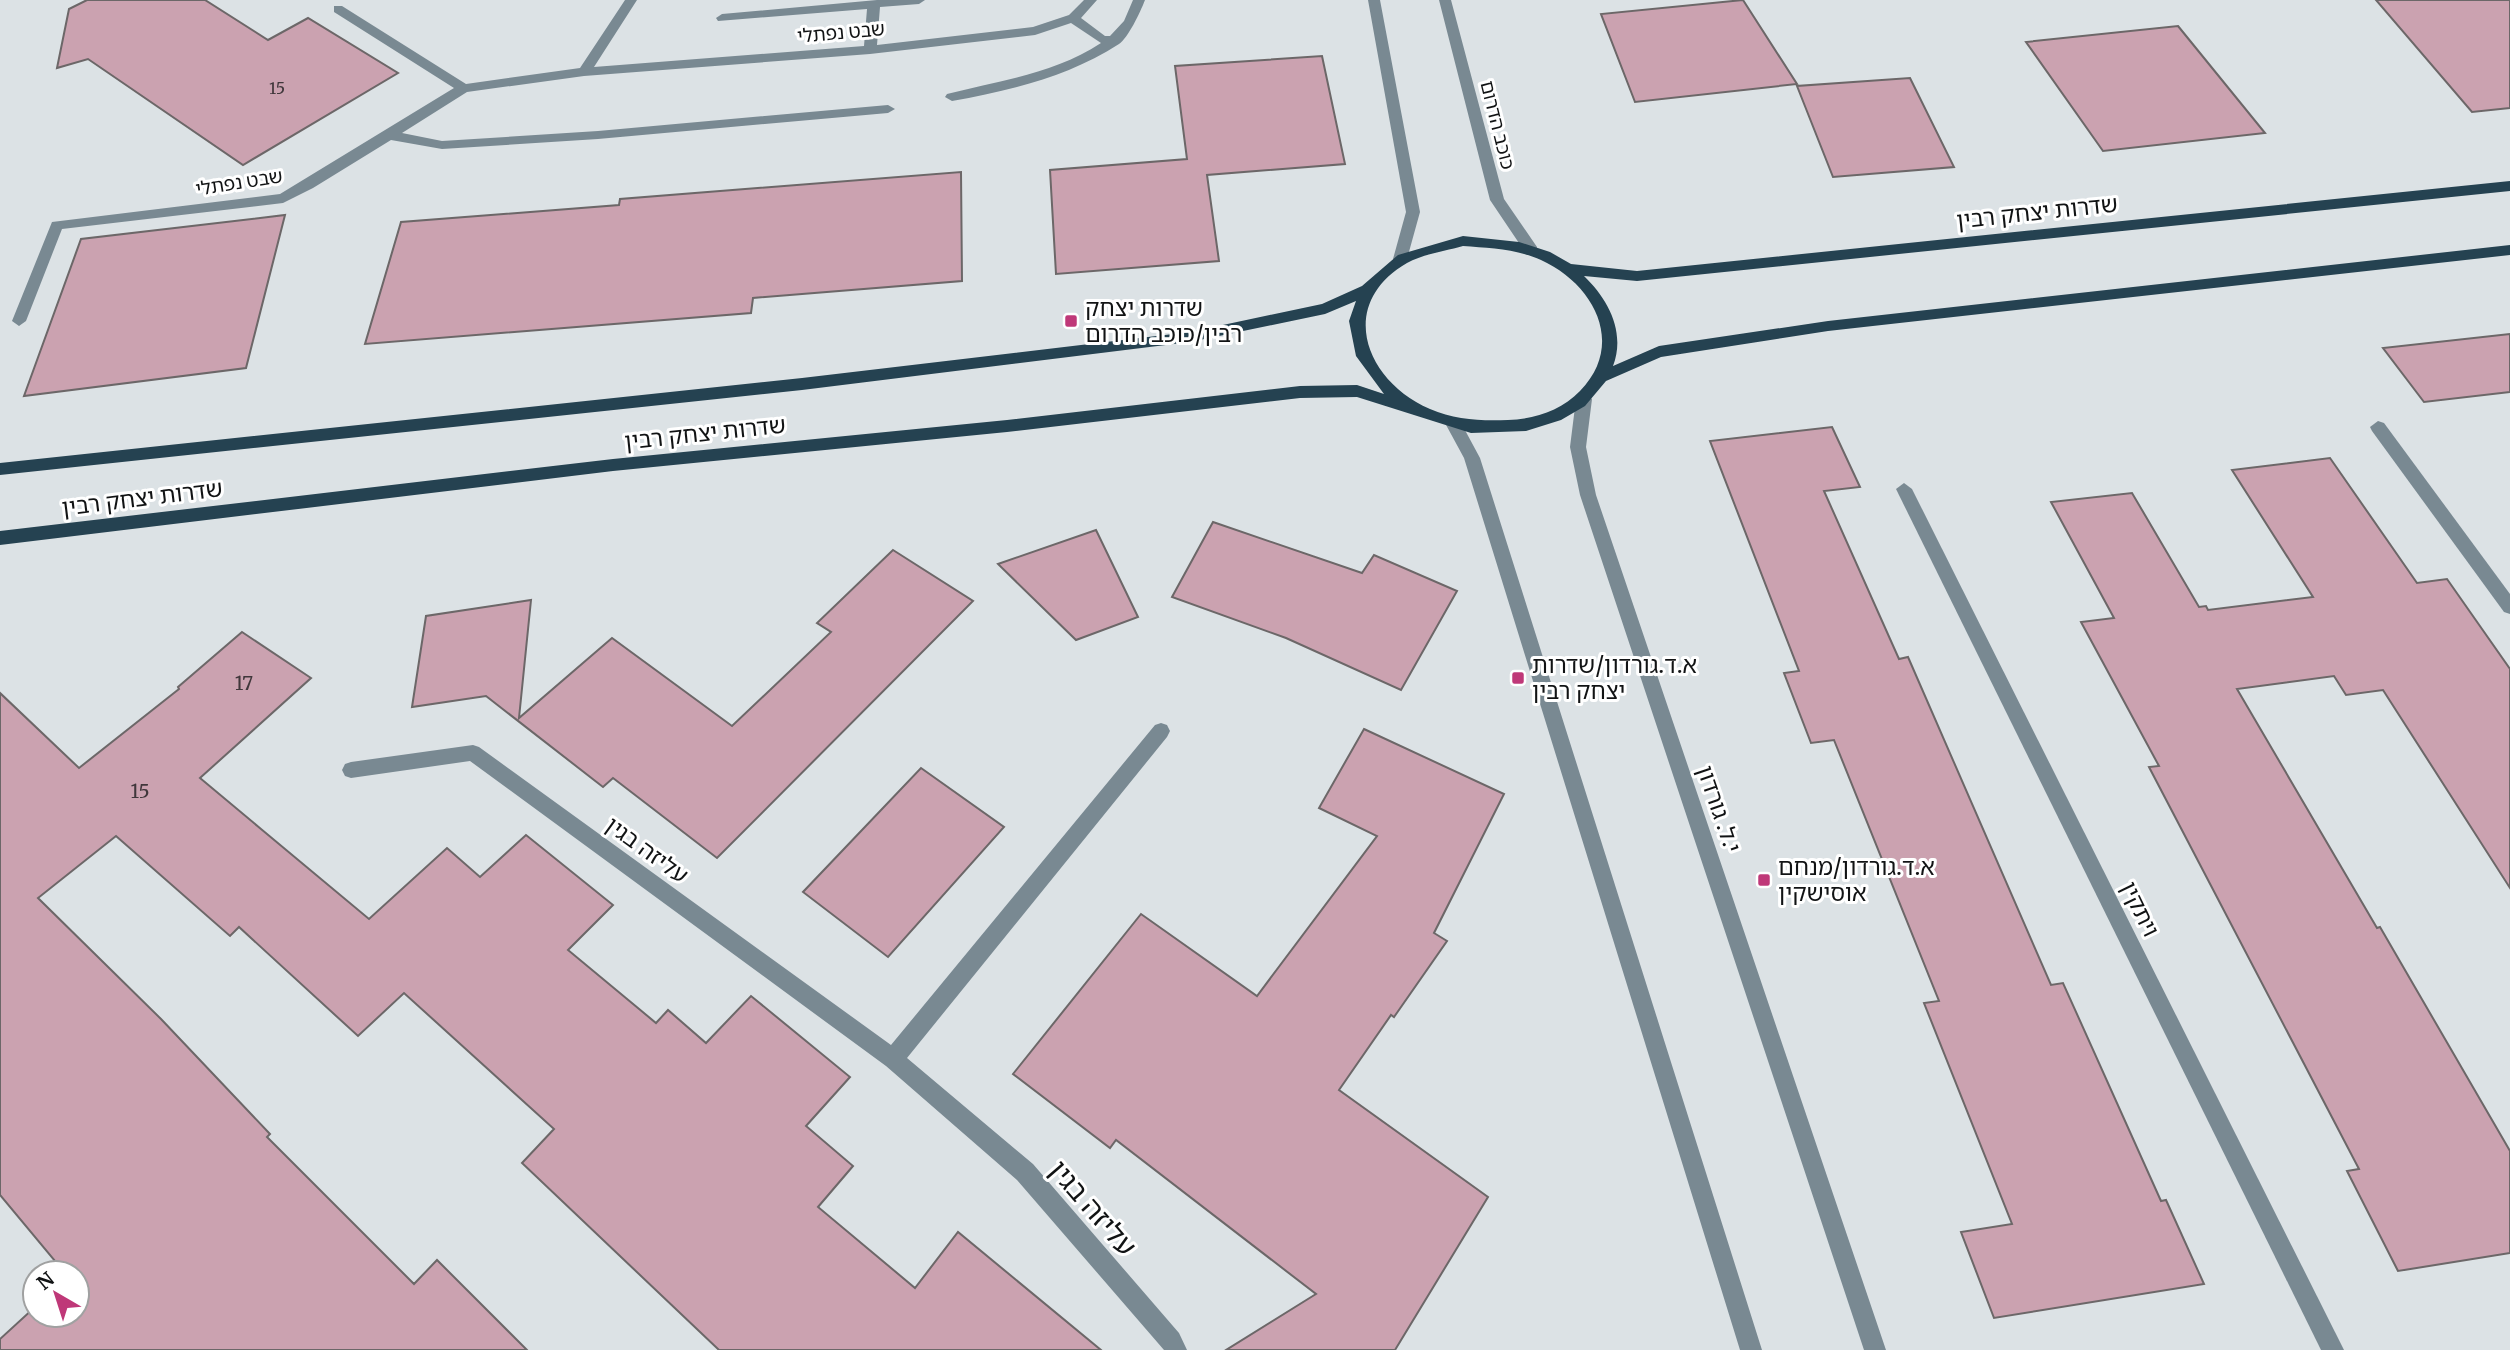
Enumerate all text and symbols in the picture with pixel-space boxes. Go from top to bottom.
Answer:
street label: שבט נפתלי [796,16,886,48]
house number: 15 [269,78,285,98]
street label: כוכב הדרום [1475,78,1521,172]
street label: שבט נפתלי [194,163,284,201]
street label: שדרות יצחק רבין [1955,189,2119,234]
place label: שדרות יצחק רבין/כוכב הדרום [1085,293,1242,348]
marker: שדרות יצחק רבין/כוכב הדרום [1063,313,1079,329]
street label: שדרות יצחק רבין [623,410,787,455]
street label: שדרות יצחק רבין [60,473,224,522]
place label: א.ד.גורדון/שדרות יצחק רבין [1532,650,1697,705]
marker: א.ד.גורדון/שדרות יצחק רבין [1510,670,1526,686]
house number: 17 [235,671,253,695]
street label: י.ל. גורדון [1691,761,1748,856]
house number: 15 [130,779,150,803]
street label: עליזה בגין [600,810,694,889]
place label: א.ד.גורדון/מנחם אוסישקין [1778,852,1935,907]
marker: א.ד.גורדון/מנחם אוסישקין [1756,872,1772,888]
street label: ויתקין [2115,876,2166,941]
street label: עליזה בגין [1041,1152,1145,1264]
north arrow [21,1259,91,1329]
text: N [32,1267,59,1295]

